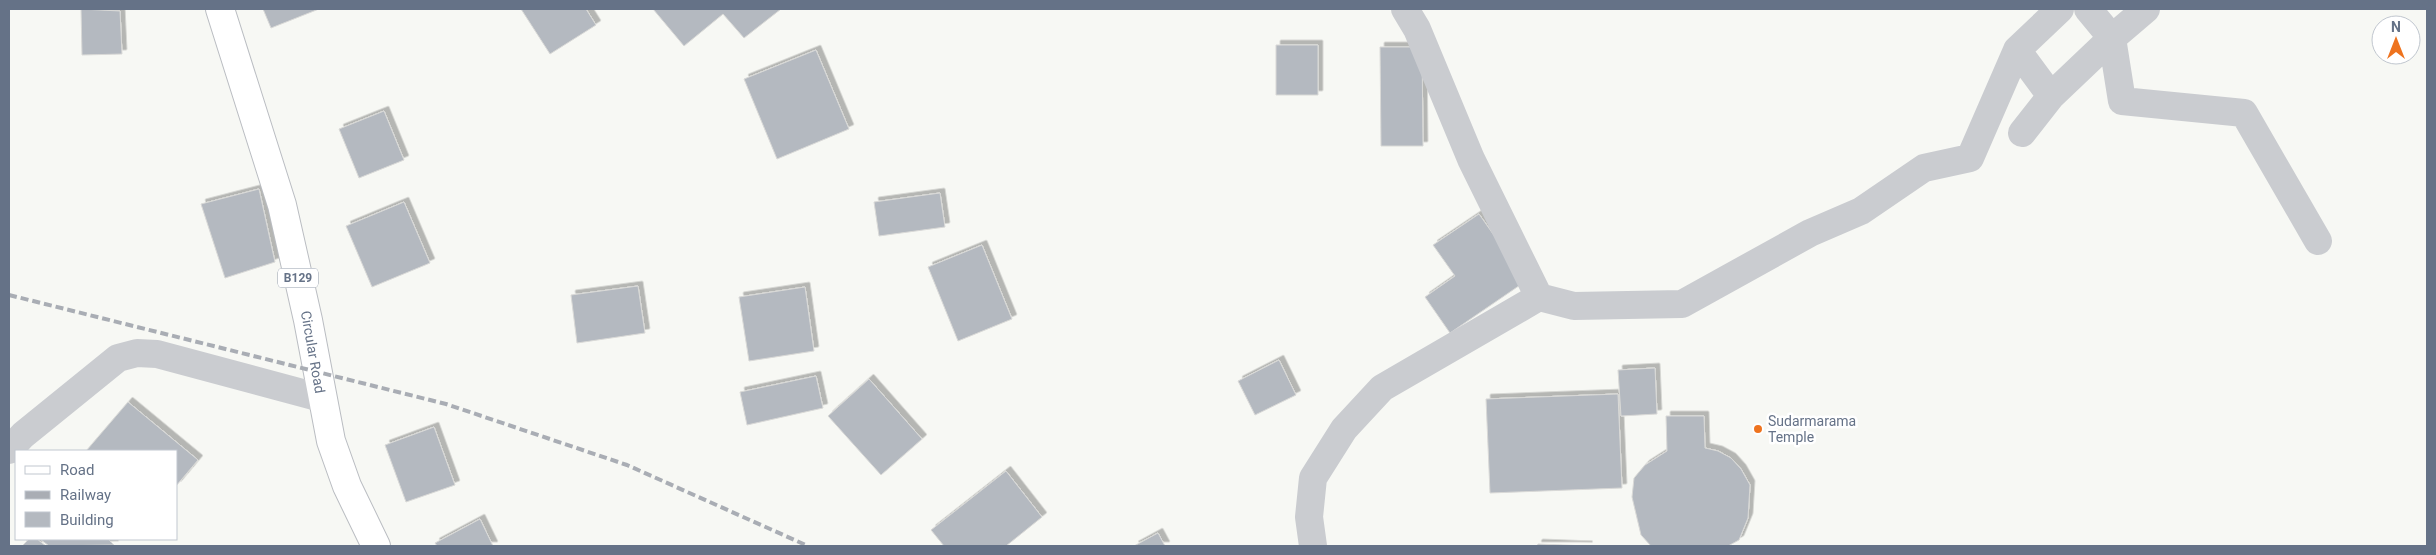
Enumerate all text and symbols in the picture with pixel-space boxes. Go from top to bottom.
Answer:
north arrow [2371,15,2421,65]
text: N [2391,19,2401,35]
road number: B129 [278,268,318,288]
street label: Circular Road [298,309,328,395]
place label: Sudarmarama Temple [1768,413,1856,445]
marker: Sudarmarama Temple [1752,423,1764,435]
legend [15,450,178,540]
text: Road [60,461,94,479]
text: Railway [60,486,111,504]
text: Building [60,511,114,529]

